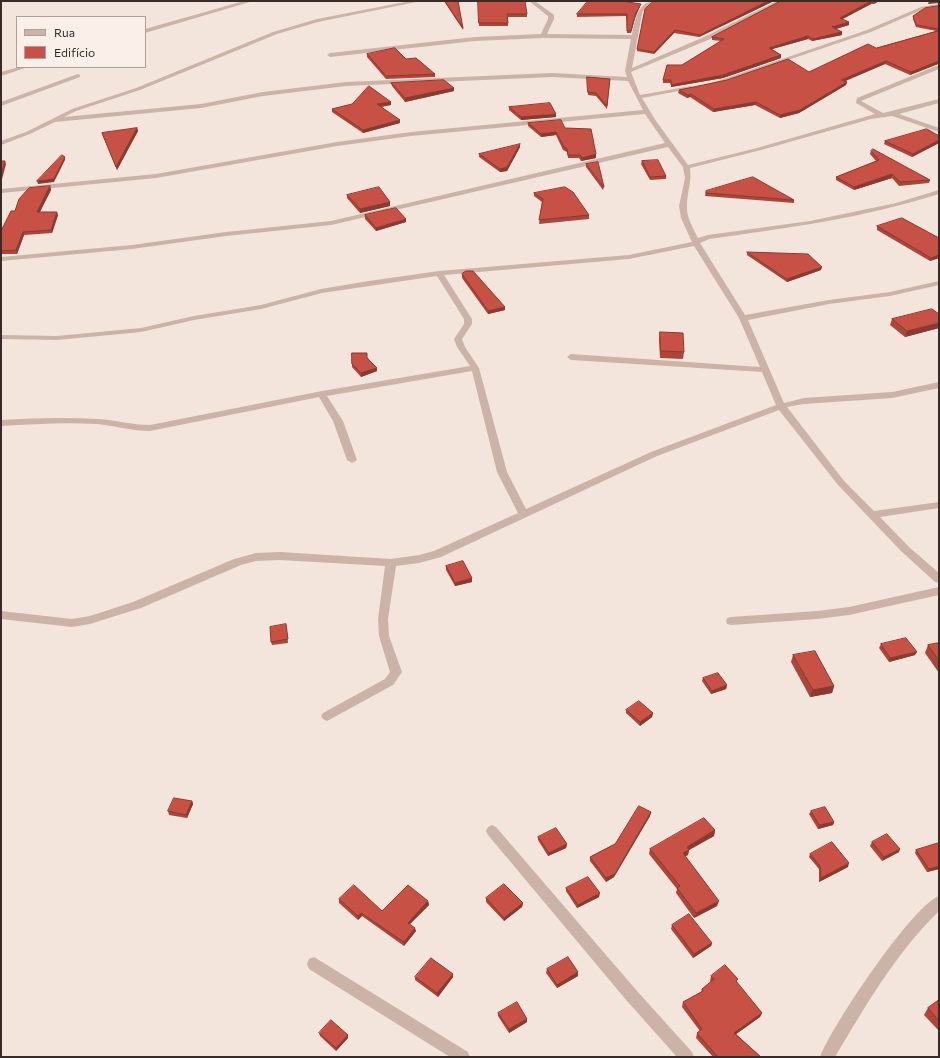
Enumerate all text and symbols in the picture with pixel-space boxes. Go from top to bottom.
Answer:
legend [16,16,146,68]
text: Rua [54,25,75,39]
text: Edifício [54,45,95,59]

